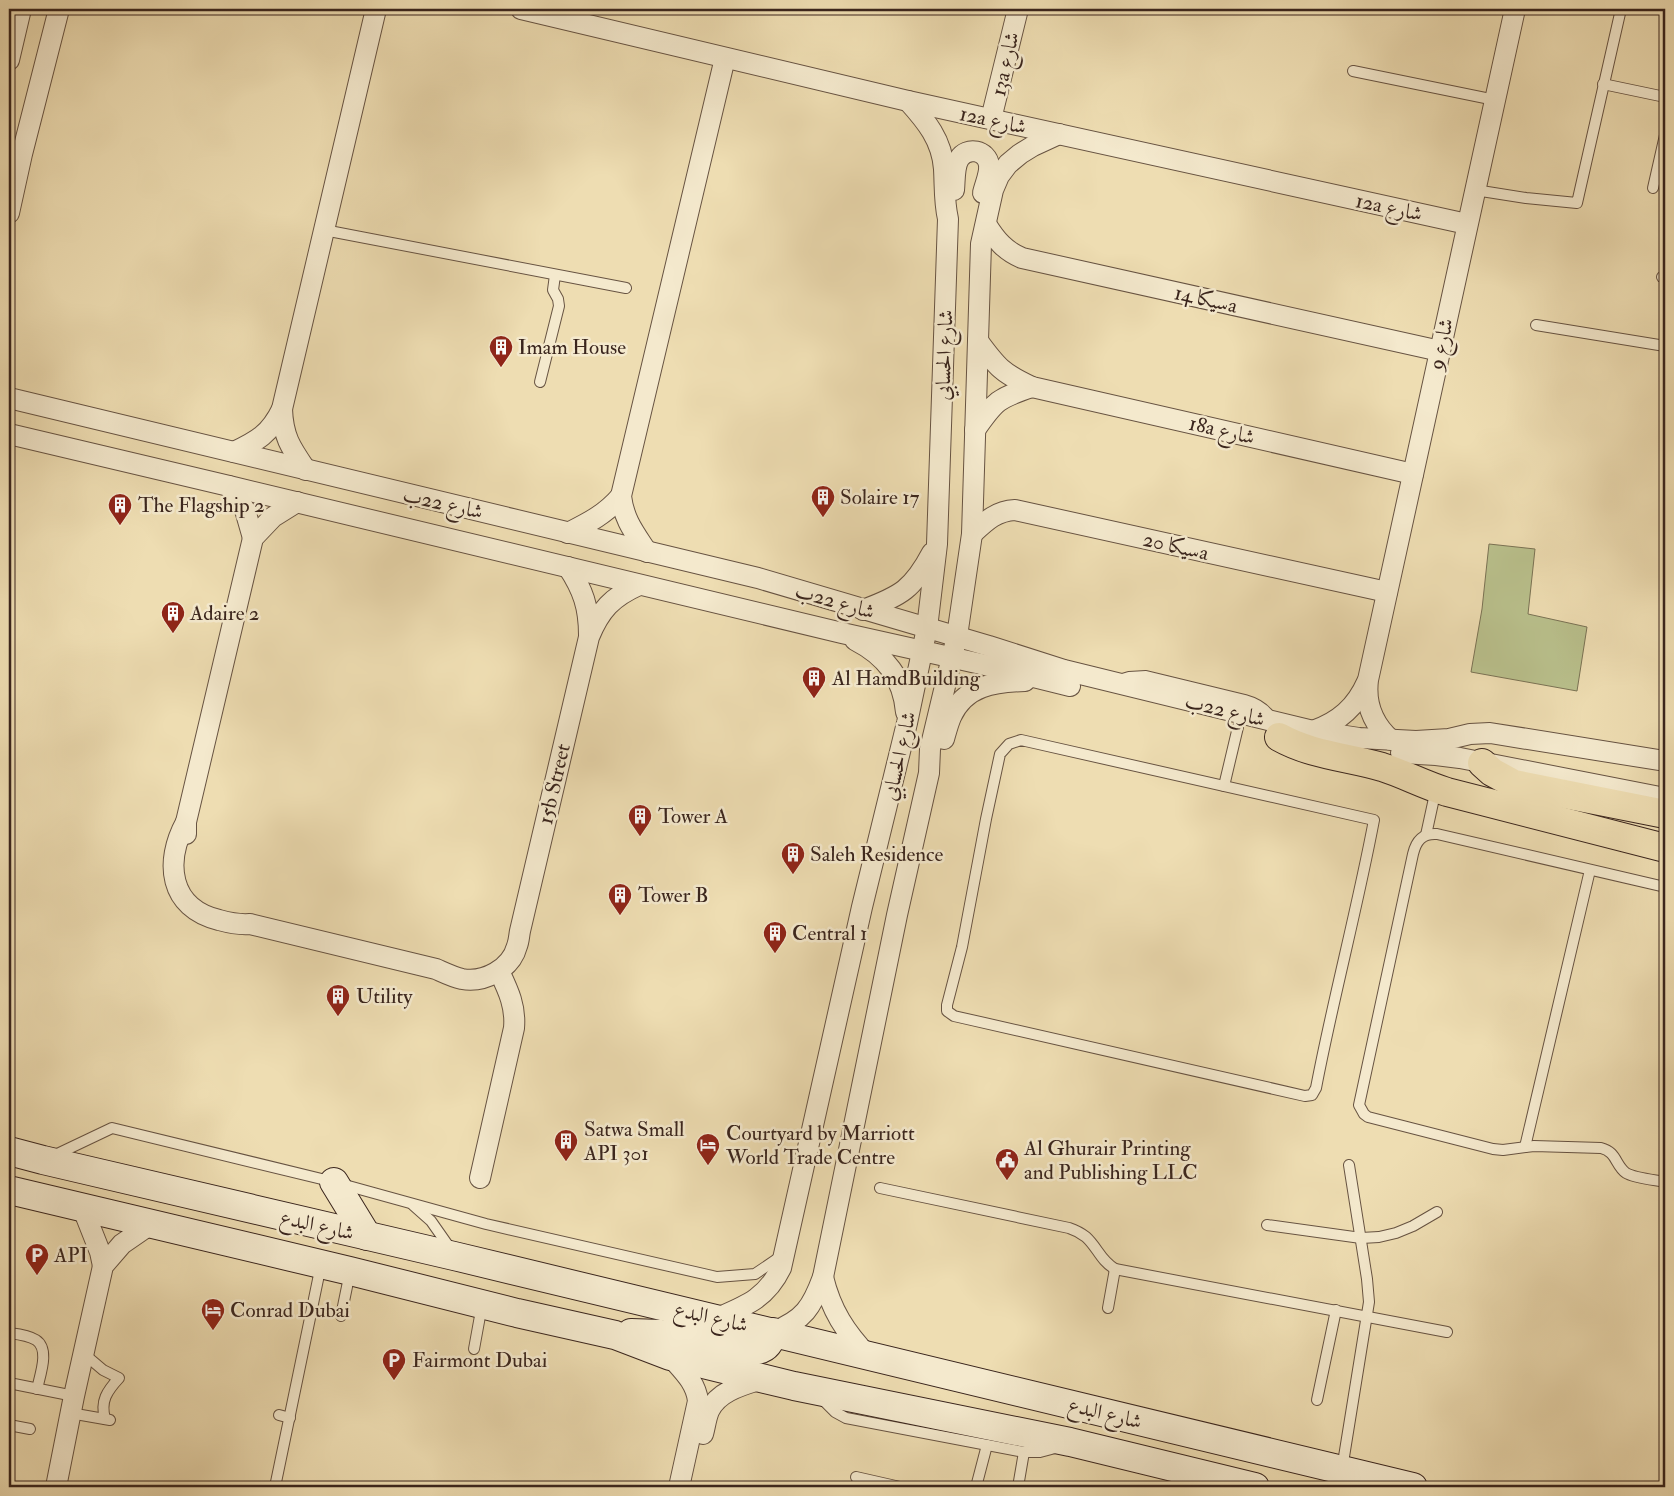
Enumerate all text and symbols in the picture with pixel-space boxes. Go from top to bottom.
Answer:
street label: 13a شارع [985,29,1030,100]
street label: 12a شارع [956,100,1029,145]
street label: 12a شارع [1352,187,1425,232]
street label: سيكا 14a [1172,279,1240,320]
street label: شارع الحسابي [929,309,964,401]
street label: شارع 9 [1422,316,1464,375]
building icon: Imam House [488,334,514,368]
place label: Imam House [518,334,626,361]
street label: 18a شارع [1185,410,1258,455]
street label: شارع 22ب [399,481,486,530]
building icon: Solaire 17 [810,484,836,518]
place label: Solaire 17 [840,484,920,511]
building icon: The Flagship 2 [107,492,133,526]
place label: The Flagship 2 [138,492,265,519]
street label: سيكا 20a [1140,526,1212,567]
street label: شارع 22ب [791,577,878,630]
building icon: Adaire 2 [160,600,186,634]
place label: Adaire 2 [189,600,260,627]
building icon: Al HamdBuilding [801,665,827,699]
place label: Al HamdBuilding [831,665,981,692]
street label: شارع 22ب [1181,688,1268,737]
street label: شارع الحسابي [876,709,927,804]
street label: 15b Street [532,741,577,827]
building icon: Tower A [627,803,653,837]
place label: Tower A [658,803,728,830]
building icon: Saleh Residence [780,841,806,875]
place label: Saleh Residence [810,841,944,868]
building icon: Tower B [607,882,633,916]
place label: Tower B [638,882,708,909]
building icon: Central 1 [762,920,788,954]
place label: Central 1 [792,920,867,947]
building icon: Utility [325,983,351,1017]
place label: Utility [356,983,413,1010]
place label: Satwa Small API 301 [583,1116,685,1167]
place label: Courtyard by Marriott World Trade Centre [725,1120,915,1171]
building icon: Satwa Small API 301 [553,1128,579,1162]
hotel icon: Courtyard by Marriott World Trade Centre [695,1132,721,1166]
place label: Al Ghurair Printing and Publishing LLC [1023,1135,1198,1186]
public building icon: Al Ghurair Printing and Publishing LLC [994,1147,1020,1181]
street label: شارع البدع [276,1204,357,1251]
parking icon: API [24,1242,50,1276]
place label: API [53,1242,88,1269]
street label: شارع البدع [670,1296,751,1343]
hotel icon: Conrad Dubai [200,1297,226,1331]
place label: Conrad Dubai [230,1297,350,1324]
parking icon: Fairmont Dubai [381,1347,407,1381]
place label: Fairmont Dubai [412,1347,548,1374]
street label: شارع البدع [1064,1391,1145,1440]

